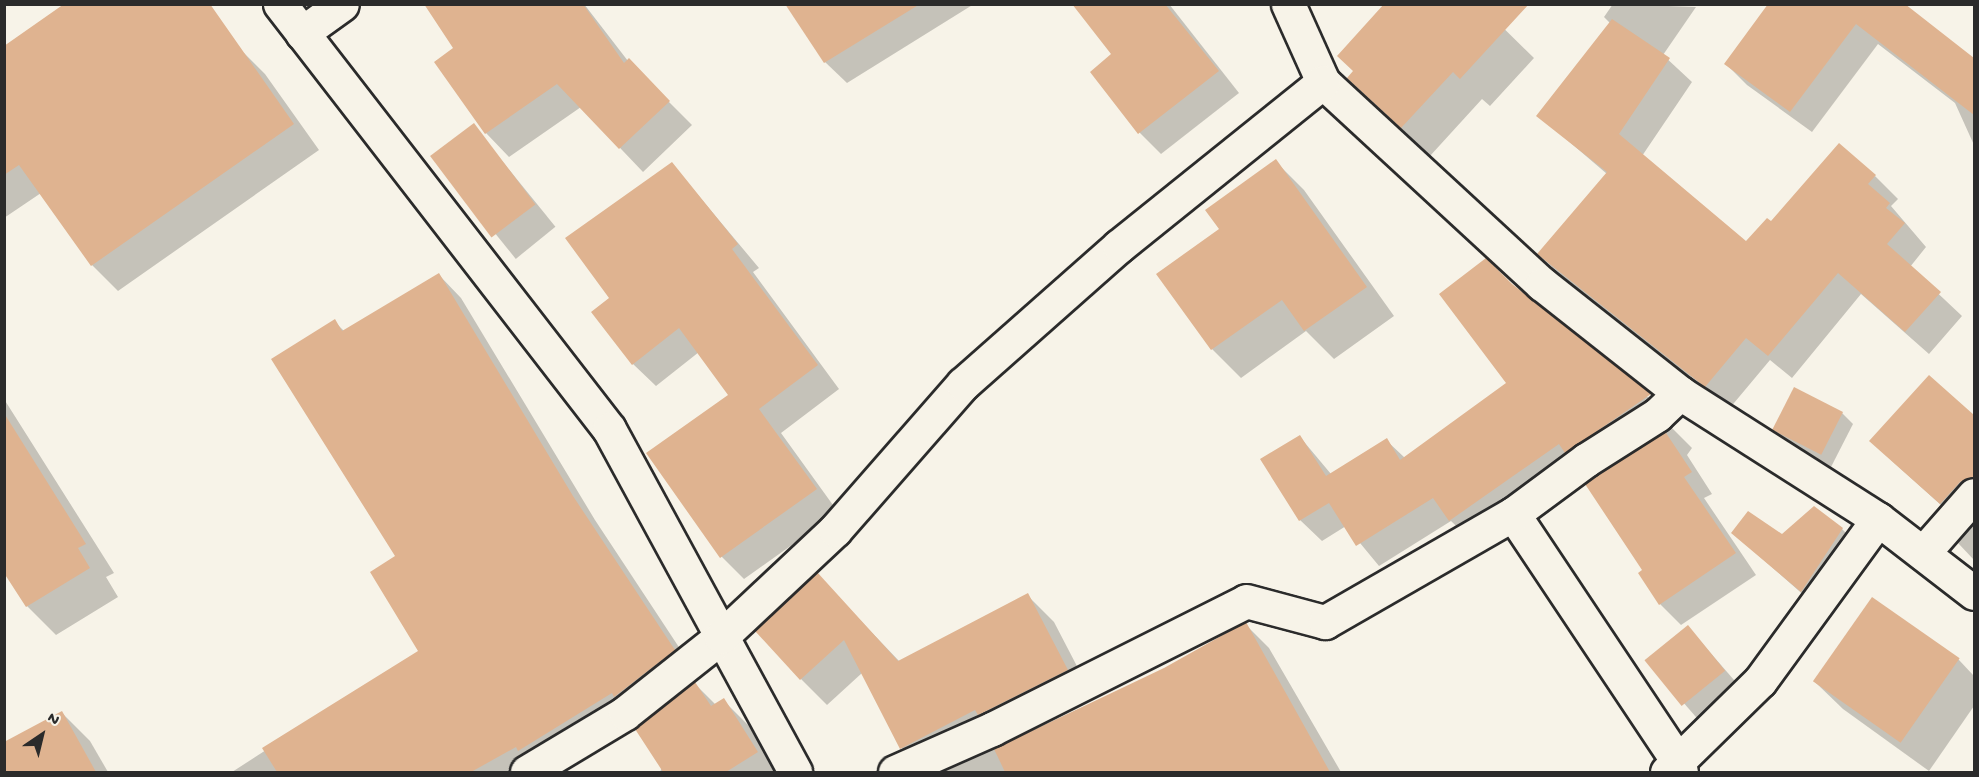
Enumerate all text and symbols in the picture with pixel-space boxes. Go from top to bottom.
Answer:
north arrow [12,705,72,765]
text: N [43,709,62,731]

